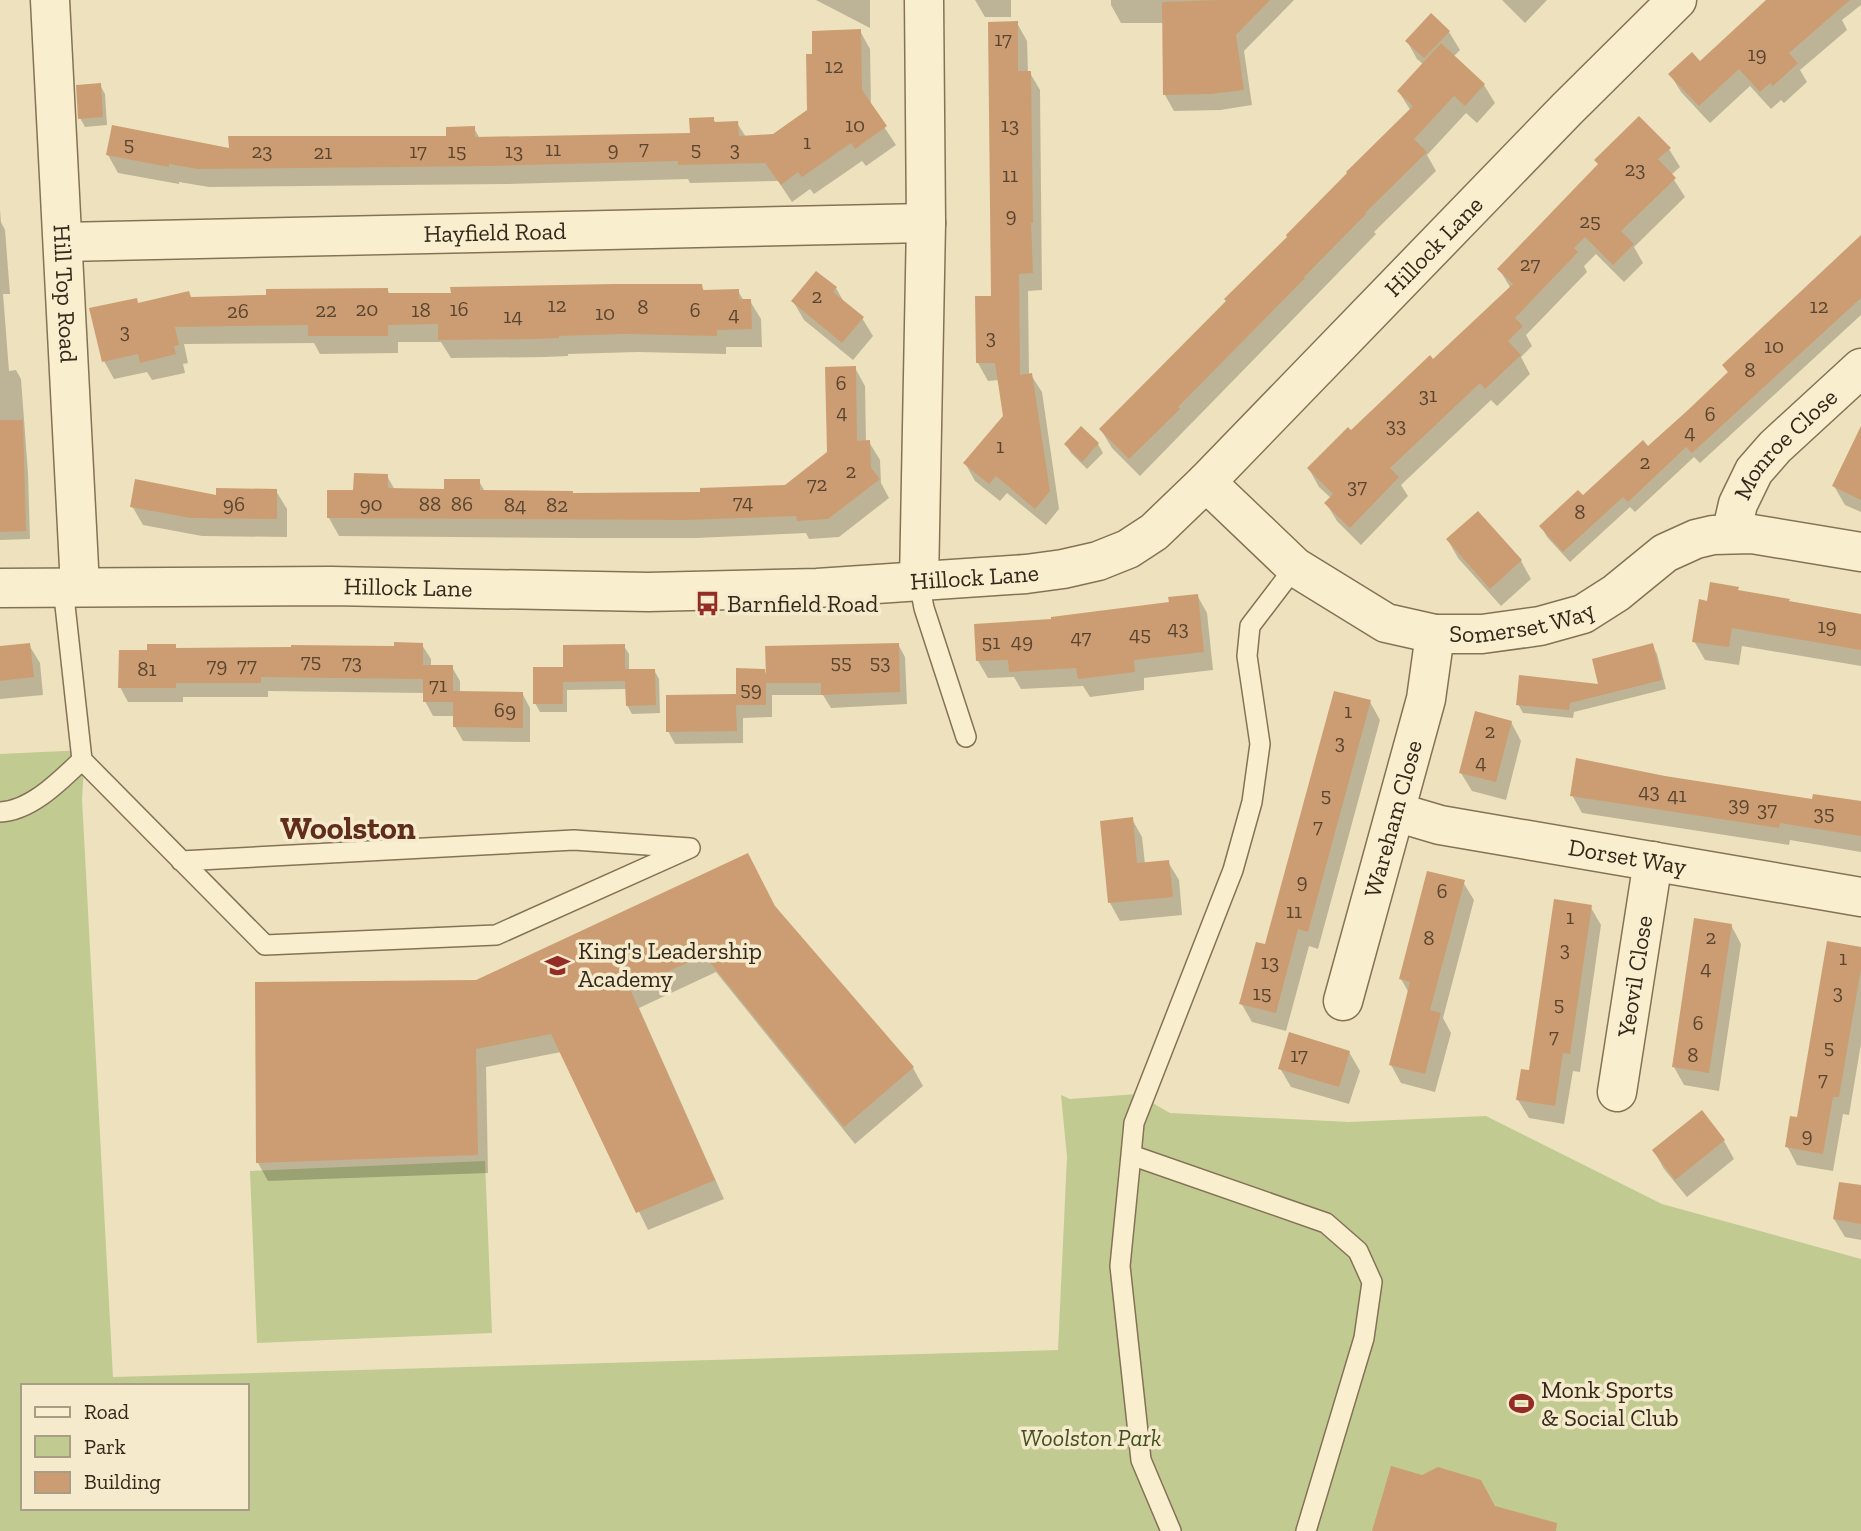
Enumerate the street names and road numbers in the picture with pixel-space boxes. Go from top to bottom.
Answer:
street label: Hillock Lane [1378,190,1489,303]
street label: Hayfield Road [423,216,567,248]
street label: Hill Top Road [47,224,84,364]
street label: Monroe Close [1727,382,1843,504]
street label: Hillock Lane [909,557,1041,596]
street label: Hillock Lane [343,571,473,603]
street label: Somerset Way [1449,595,1601,649]
street label: Wareham Close [1357,737,1428,900]
street label: Dorset Way [1566,832,1690,881]
street label: Yeovil Close [1611,913,1658,1040]

